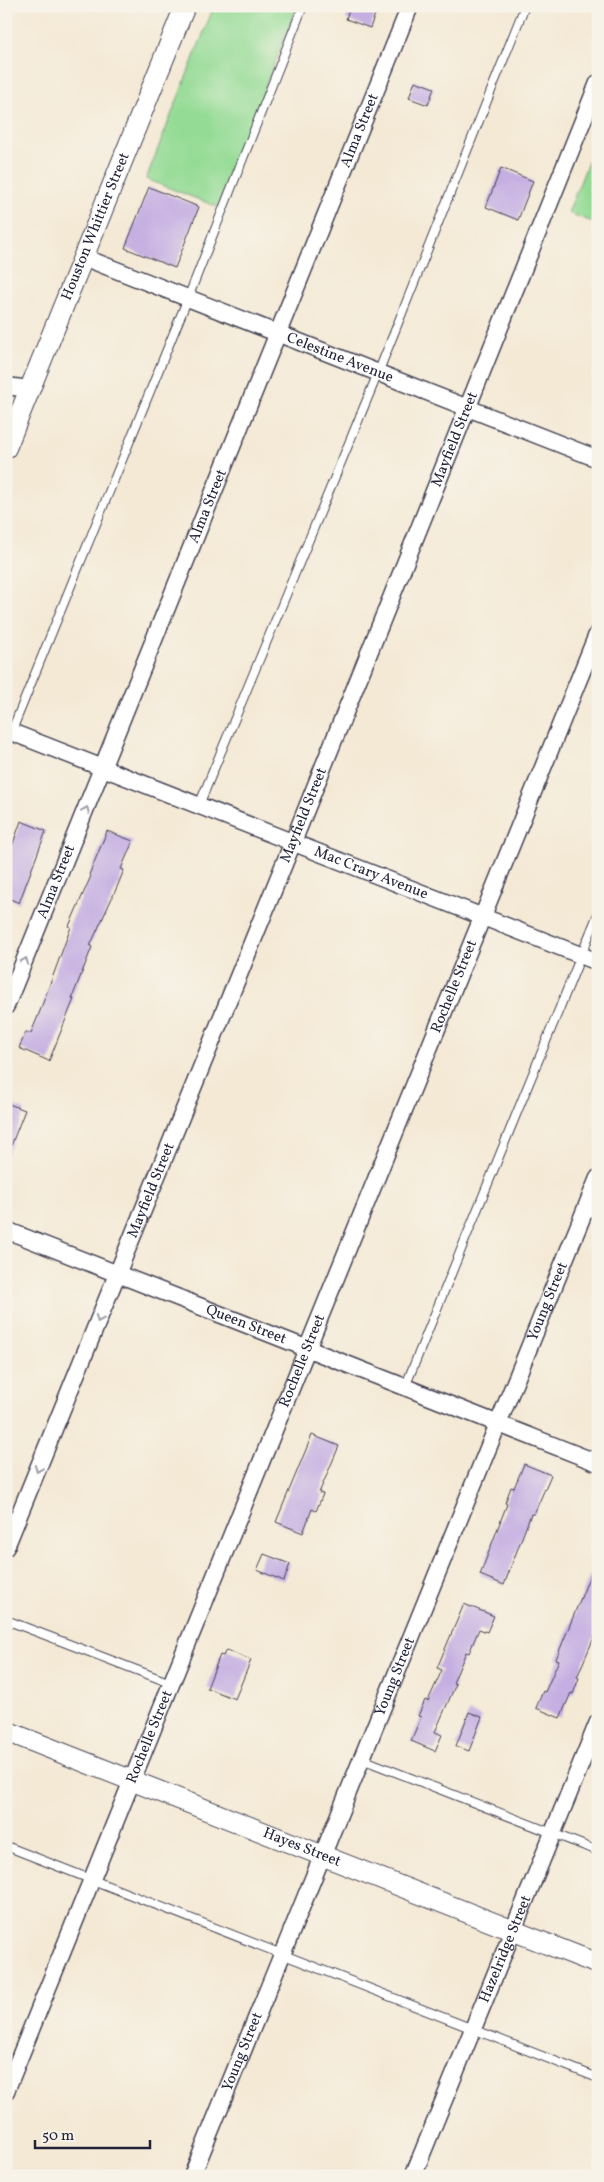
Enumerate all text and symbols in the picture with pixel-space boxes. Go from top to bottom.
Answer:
street label: Alma Street [335,91,384,171]
street label: Houston Whittier Street [56,149,135,304]
street label: Celestine Avenue [284,327,396,388]
street label: Mayfield Street [426,389,483,490]
street label: Alma Street [184,466,232,546]
street label: Mayfield Street [275,764,332,866]
one-way arrow [80,806,90,815]
street label: Mac Crary Avenue [311,841,431,905]
street label: Alma Street [32,842,81,922]
street label: Rochelle Street [426,937,482,1036]
one-way arrow [18,957,29,966]
street label: Mayfield Street [122,1140,180,1241]
street label: Young Street [522,1259,573,1344]
street label: Queen Street [203,1299,289,1350]
street label: Rochelle Street [274,1311,331,1411]
one-way arrow [95,1314,105,1323]
one-way arrow [33,1464,44,1473]
street label: Young Street [370,1634,421,1719]
street label: Rochelle Street [121,1687,178,1787]
street label: Hayes Street [260,1823,344,1872]
street label: Hazelridge Street [474,1892,537,2006]
street label: Young Street [217,2009,268,2095]
scale bar [35,2117,150,2149]
text: 50 m [42,2126,74,2147]

